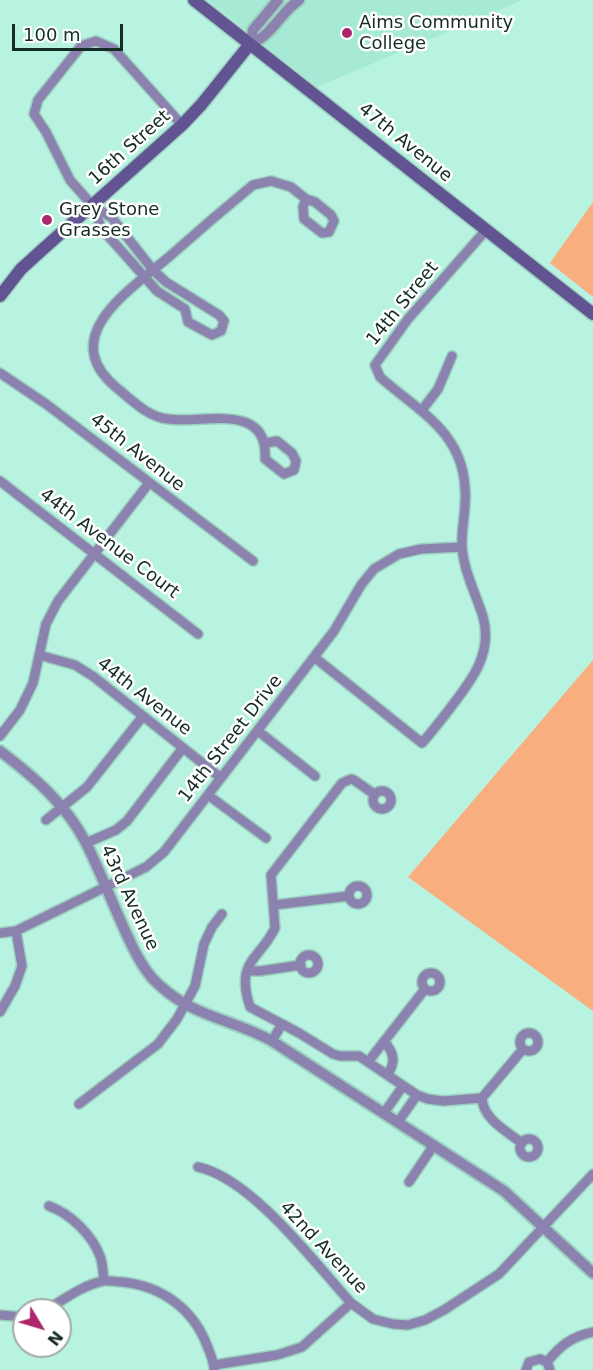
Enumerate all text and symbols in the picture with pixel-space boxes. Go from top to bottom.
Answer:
scale bar [15,12,126,50]
place label: Aims Community College [359,12,513,54]
text: 100 m [23,24,81,45]
marker: Aims Community College [340,26,354,40]
street label: 47th Avenue [354,99,456,187]
street label: 16th Street [85,106,175,190]
place label: Grey Stone Grasses [59,199,159,242]
marker: Grey Stone Grasses [40,213,54,227]
street label: 14th Street [363,258,443,350]
street label: 45th Avenue [85,409,189,497]
street label: 44th Avenue Court [35,484,183,604]
street label: 44th Avenue [92,653,196,741]
street label: 14th Street Drive [175,671,287,807]
street label: 43rd Avenue [95,842,163,954]
street label: 42nd Avenue [275,1197,371,1299]
north arrow [12,1298,72,1358]
text: N [43,1327,67,1349]

